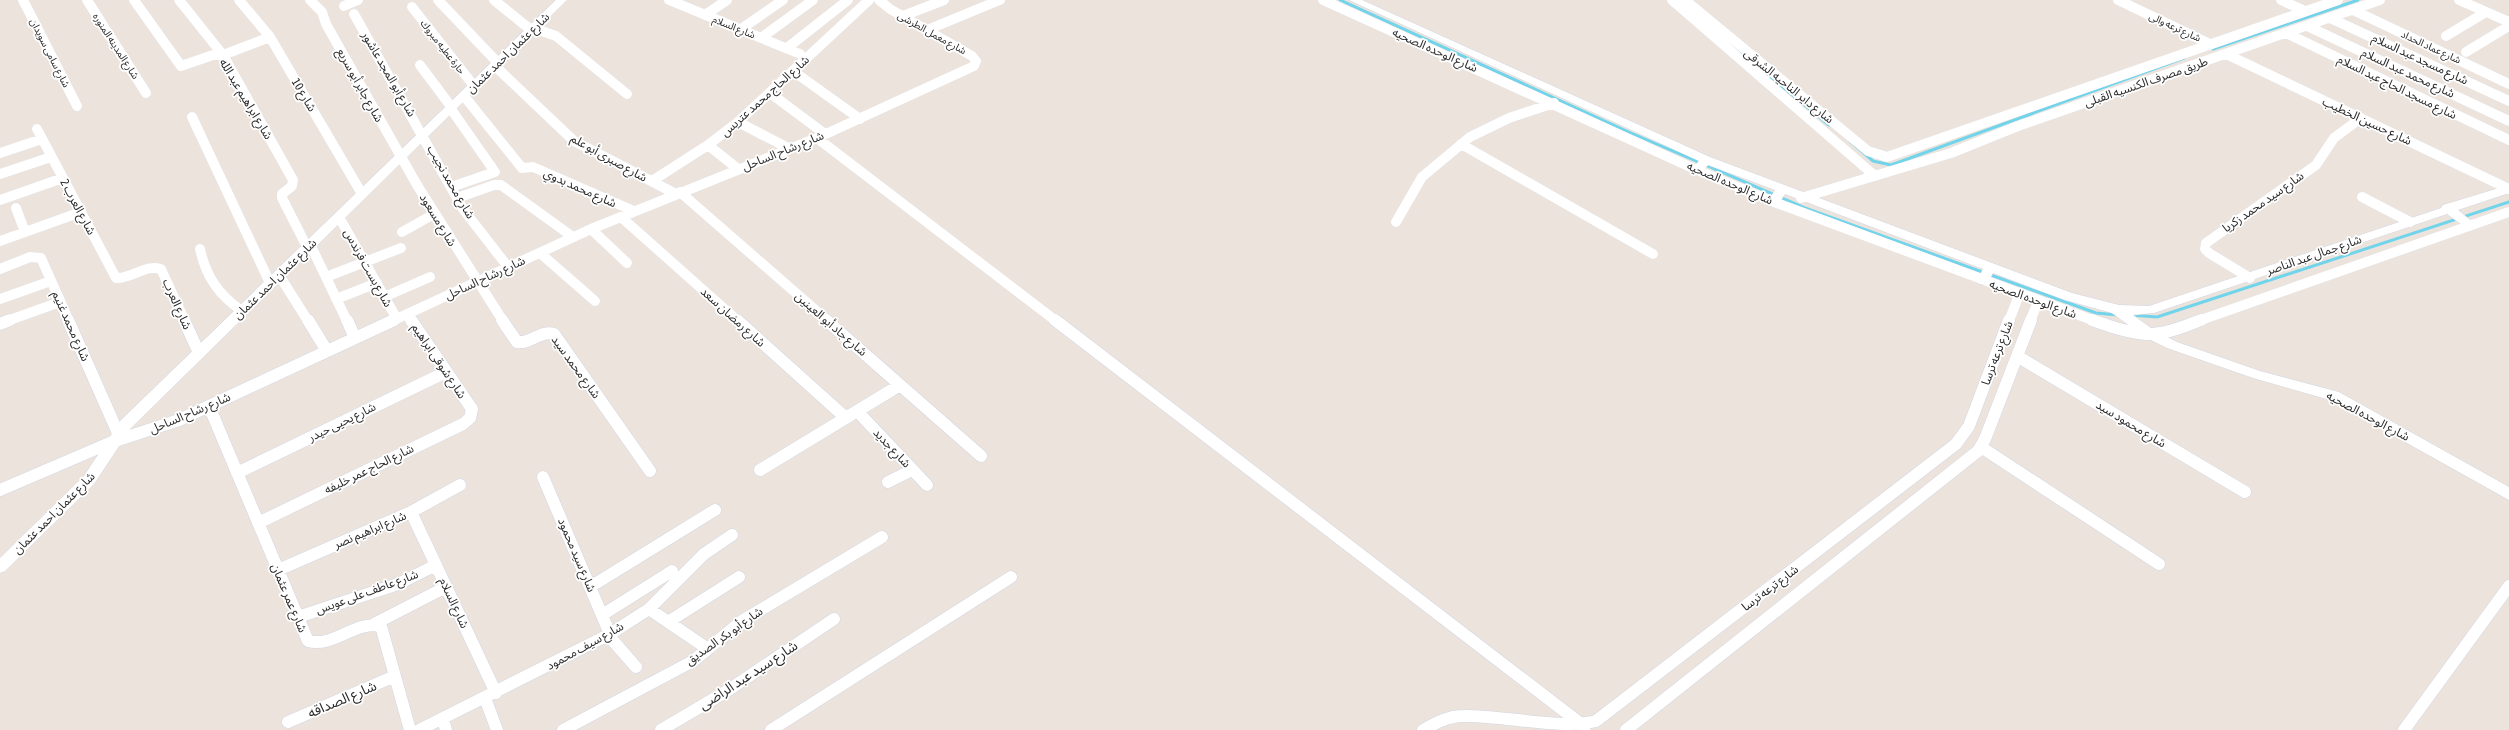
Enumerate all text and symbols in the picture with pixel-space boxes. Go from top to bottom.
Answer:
street label: شارع عثمان احمد عثمان [464,10,554,98]
street label: شارع معمل الطرشى [895,10,968,58]
street label: شارع ترعه والى [2147,10,2203,46]
street label: شارع المدينه المنوره [89,11,141,82]
street label: شارع السلام [710,13,757,43]
street label: شارع سامى سويدان [26,17,72,90]
street label: حارة عطيه مبروك [418,18,468,77]
street label: شارع الوحده الصحيه [1389,25,1480,77]
street label: شارع أبو المجد عاشور [357,28,420,120]
street label: شارع عماد الحداد [2399,28,2463,68]
street label: شارع مسجد عبد السلام [2369,31,2470,89]
street label: شارع جابر أبو سريع [332,45,387,125]
street label: شارع محمد عبد السلام [2358,45,2457,103]
street label: شارع داير الناحيه الشرقى [1740,46,1837,128]
street label: شارع مسجد الحاج عبد السلام [2334,52,2459,124]
street label: شارع الحاج محمد عتريس [718,53,813,141]
street label: طريق مصرف الكنسيه القبلى [2082,54,2210,111]
street label: شارع ابراهيم عبد الله [215,56,276,143]
street label: شارع 10 [287,76,319,115]
street label: شارع حسين الخطيب [2319,94,2414,150]
street label: شارع رشاح الساحل [740,128,827,176]
street label: شارع صبرى أبو علم [567,131,650,187]
street label: شارع محمد نجيب [423,143,478,222]
street label: شارع الوحده الصحيه [1684,159,1775,209]
street label: شارع محمد بدوي [540,166,618,213]
street label: شارع سيد محمد زكريا [2220,169,2308,237]
street label: شارع العرب 2 [56,177,99,238]
street label: شارع مسعود [415,191,459,250]
street label: شارع بست فرندس [339,227,395,310]
street label: شارع جمال عبد الناصر [2264,232,2364,280]
street label: شارع عثمان احمد عثمان [231,236,321,324]
street label: شارع رشاح الساحل [443,253,528,304]
street label: شارع العرب [158,277,194,332]
street label: شارع الوحده الصحيه [1987,277,2079,323]
street label: شارع رمضان سعد [696,284,768,351]
street label: شارع محمد غنيم [47,289,93,364]
street label: شارع جاد أبو العينين [791,289,870,360]
street label: شارع ترعه ترسا [1978,319,2017,388]
street label: شارع شوقى ابراهيم [407,321,469,402]
street label: شارع محمد سيد [547,333,603,402]
street label: شارع الوحده الصحيه [2323,388,2412,446]
street label: شارع رشاح الساحل [147,390,233,438]
street label: شارع محمود سيد [2092,398,2169,452]
street label: شارع يحيى حيدر [305,400,379,447]
street label: شارع جديد [869,426,914,472]
street label: شارع الحاج عمر خليفه [322,441,417,499]
street label: شارع عثمان احمد عثمان [10,469,99,558]
street label: شارع ابراهيم نصر [331,508,409,554]
street label: شارع سيد محمود [553,516,599,595]
street label: شارع عمر عثمان [266,561,310,635]
street label: شارع ترعه ترسا [1739,562,1802,615]
street label: شارع عاطف على عويس [314,567,421,619]
street label: شارع السلام [434,575,472,631]
street label: شارع أبو بكر الصديق [682,604,766,670]
street label: شارع سيف محمود [544,619,627,675]
street label: شارع سيد عبد الراضى [696,637,802,715]
street label: شارع الصداقه [305,677,380,723]

